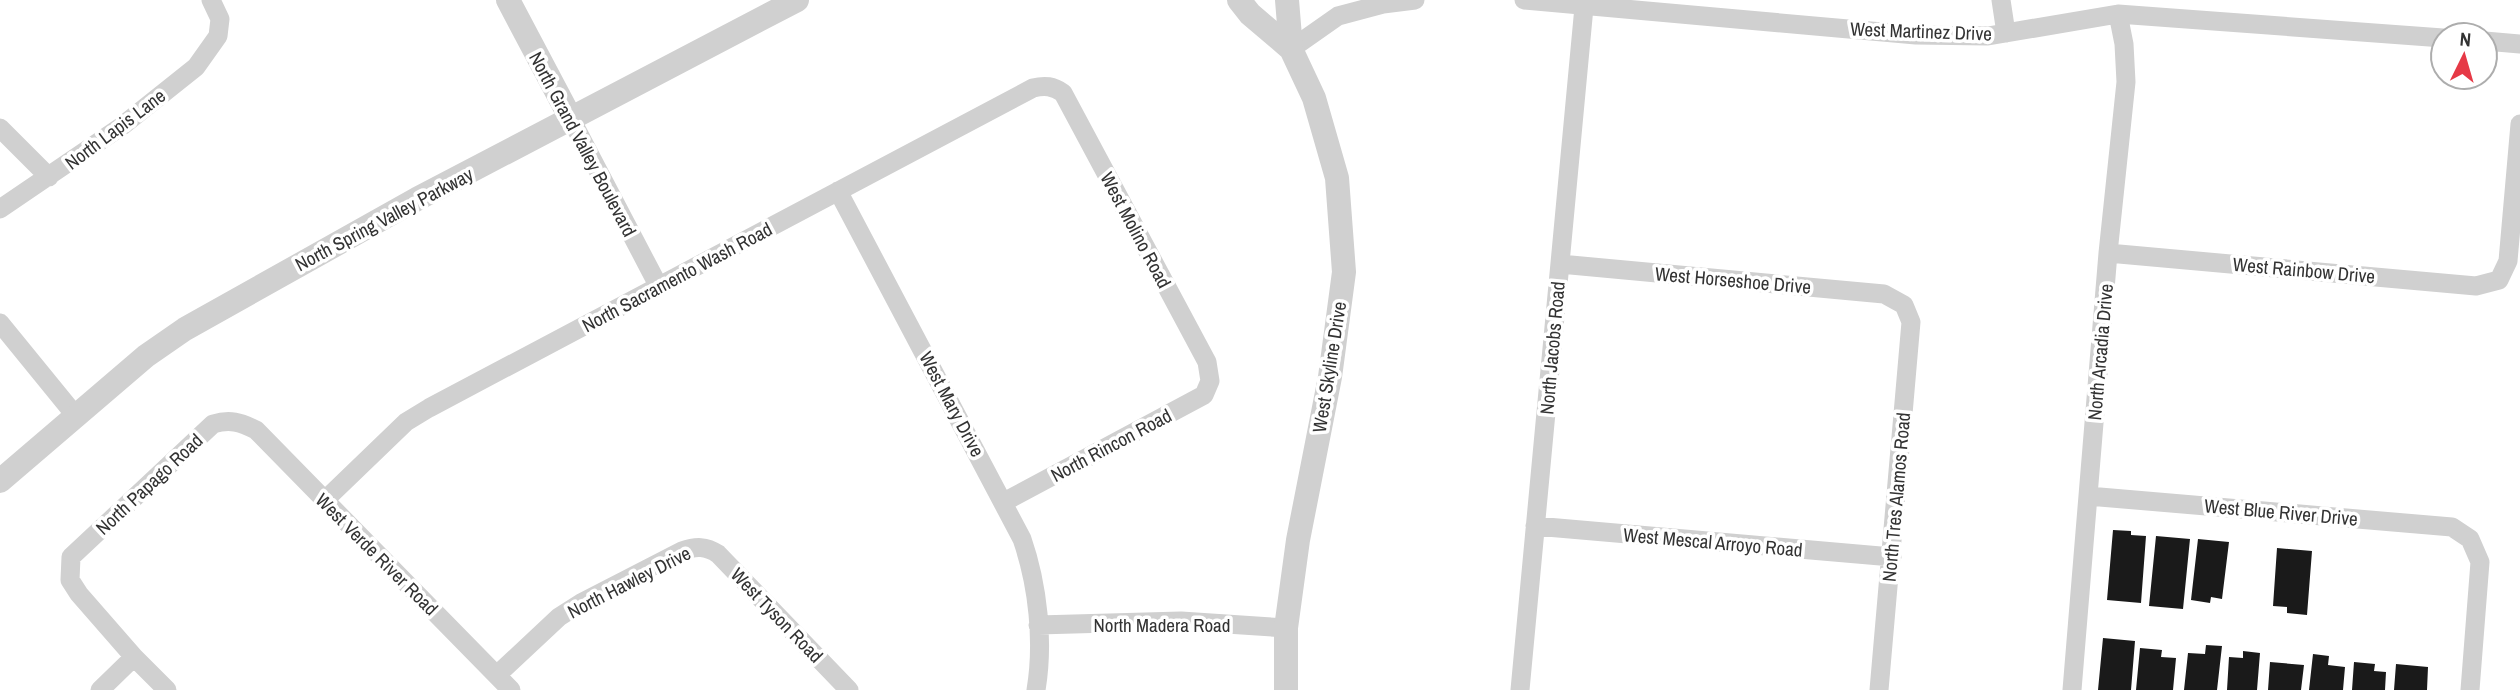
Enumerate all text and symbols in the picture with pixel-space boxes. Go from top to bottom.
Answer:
street label: West Martinez Drive [1850,16,1992,46]
north arrow [2429,21,2499,91]
text: N [2459,26,2472,53]
street label: North Grand Valley Boulevard [523,47,643,241]
street label: North Lapis Lane [59,83,171,175]
street label: North Spring Valley Parkway [290,161,478,277]
street label: West Molino Road [1095,167,1177,293]
street label: North Sacramento Wash Road [577,216,777,338]
street label: West Rainbow Drive [2232,251,2376,289]
street label: West Horseshoe Drive [1654,260,1812,300]
street label: North Jacobs Road [1533,280,1571,416]
street label: North Arcadia Drive [2081,283,2119,421]
street label: West Skyline Drive [1306,300,1352,434]
street label: West Mary Drive [913,347,991,461]
street label: North Rincon Road [1046,402,1176,488]
street label: North Tres Alamos Road [1876,411,1916,583]
street label: North Papago Road [90,428,208,540]
street label: West Verde River Road [310,487,444,621]
street label: West Blue River Drive [2203,492,2359,532]
street label: West Mescal Arroyo Road [1622,521,1804,563]
street label: North Hawley Drive [563,540,695,624]
street label: West Tyson Road [725,562,829,668]
street label: North Madera Road [1094,612,1230,638]

